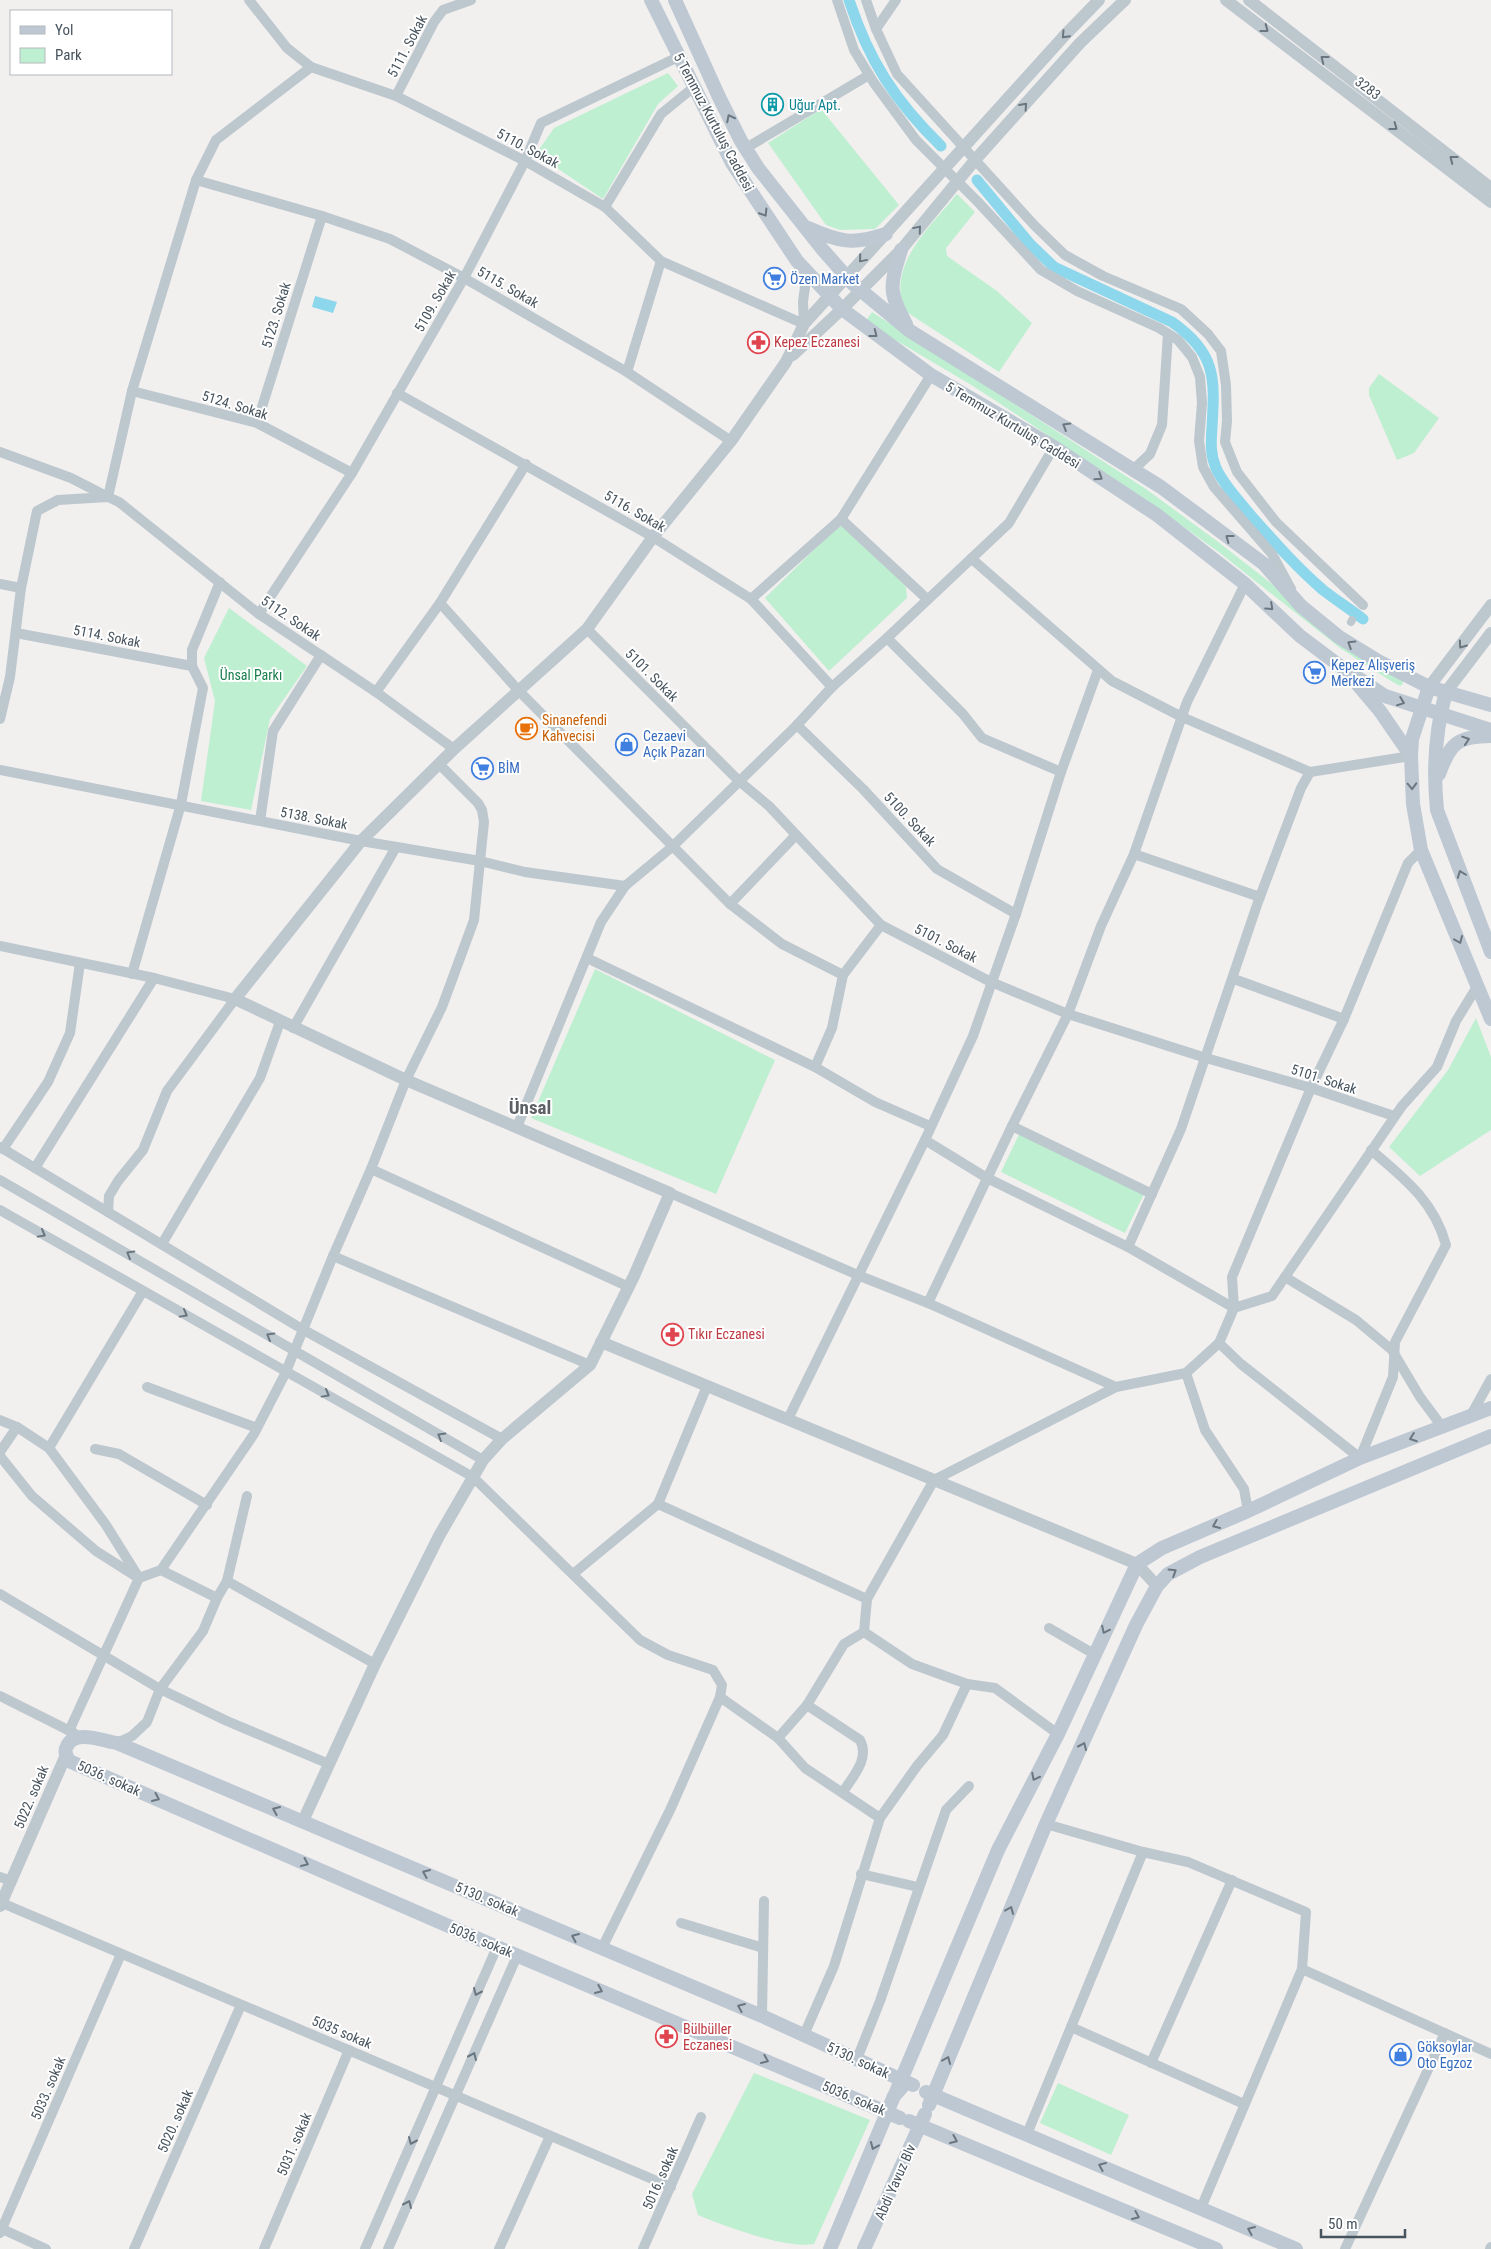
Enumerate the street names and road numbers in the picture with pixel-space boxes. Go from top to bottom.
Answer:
street label: 5111. Sokak [384,12,430,80]
street label: 5 Temmuz Kurtuluş Caddesi [671,50,757,194]
street label: 3283 [1352,73,1384,103]
street label: 5110. Sokak [494,125,562,171]
street label: 5115. Sokak [474,263,542,311]
street label: 5109. Sokak [411,267,459,335]
street label: 5123. Sokak [258,279,294,350]
street label: 5 Temmuz Kurtuluş Caddesi [943,378,1083,472]
street label: 5124. Sokak [200,387,271,423]
street label: 5116. Sokak [601,487,669,535]
street label: 5112. Sokak [258,592,324,644]
street label: 5114. Sokak [72,622,143,650]
street label: 5101. Sokak [622,645,682,705]
street label: 5100. Sokak [881,789,940,850]
street label: 5138. Sokak [279,804,350,832]
street label: 5101. Sokak [912,920,981,966]
street label: 5101. Sokak [1289,1061,1360,1097]
street label: 5036. sokak [75,1757,144,1799]
street label: 5022. sokak [10,1762,52,1831]
street label: 5130. sokak [453,1878,522,1920]
street label: 5036. sokak [447,1919,516,1961]
street label: 5035 sokak [310,2012,375,2052]
street label: 5130. sokak [824,2039,892,2082]
street label: 5033. sokak [27,2053,69,2122]
street label: 5036. sokak [820,2077,889,2119]
street label: 5020. sokak [154,2086,196,2155]
street label: 5031. sokak [273,2109,315,2178]
street label: Abdi Yavuz Blv [871,2142,919,2222]
street label: 5016. sokak [639,2143,681,2212]

